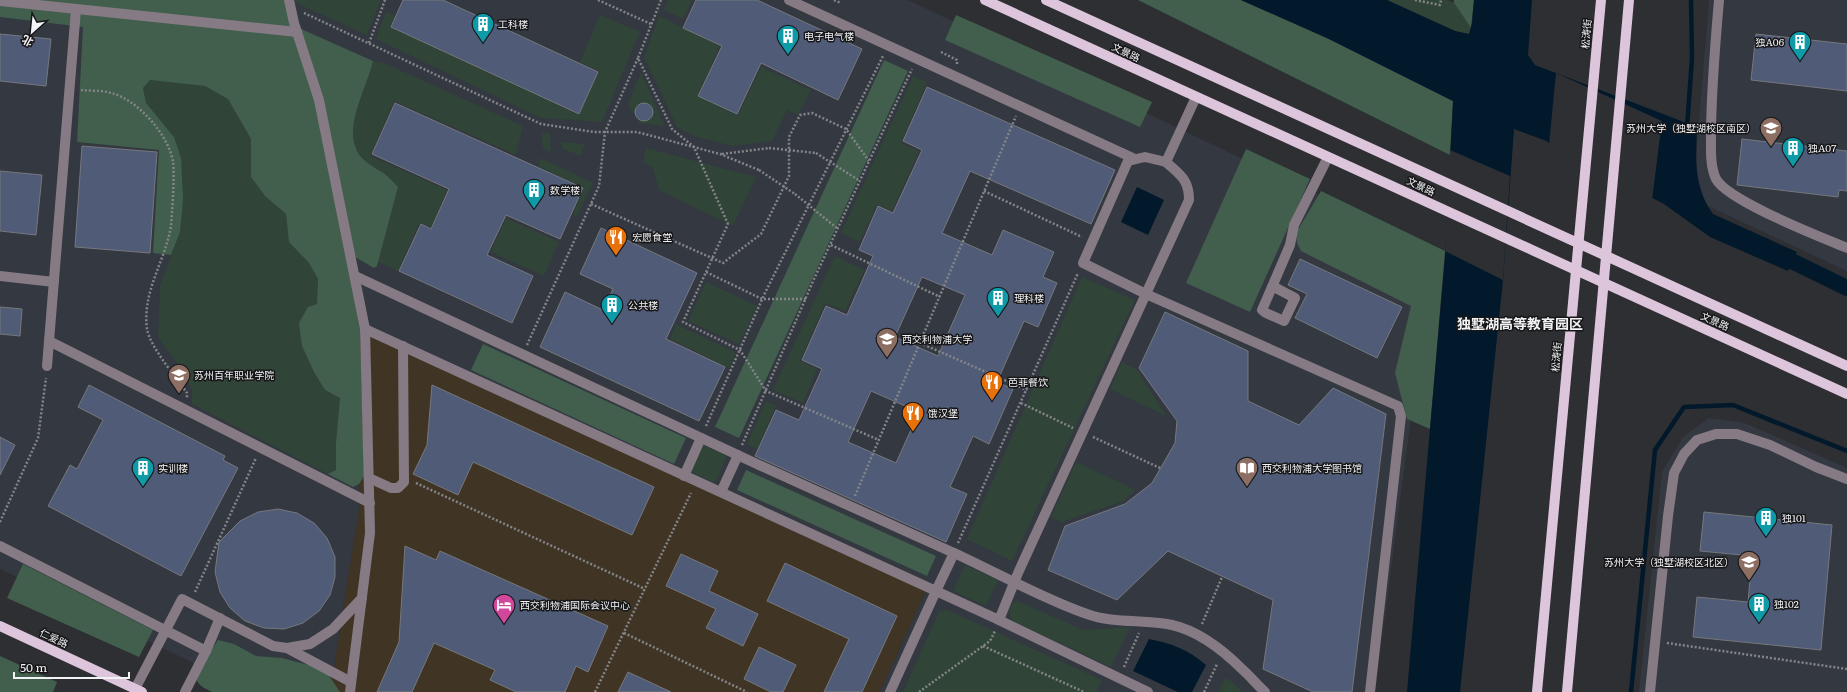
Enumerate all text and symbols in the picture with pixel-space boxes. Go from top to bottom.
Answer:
building icon: 工科楼 [470,11,496,44]
north arrow [12,12,52,52]
place label: 工科楼 [498,16,528,31]
street label: 松涛街 [1577,18,1594,50]
building icon: 电子电气楼 [775,23,801,56]
place label: 电子电气楼 [804,28,854,43]
building icon: 独A06 [1787,29,1813,62]
text: 北 [18,32,36,51]
place label: 独A06 [1756,34,1785,49]
street label: 文景路 [1109,38,1143,65]
school or university icon: 苏州大学（独墅湖校区南区） [1758,115,1784,148]
place label: 苏州大学（独墅湖校区南区） [1626,120,1756,135]
building icon: 独A07 [1780,135,1806,168]
place label: 独A07 [1808,140,1836,155]
street label: 文景路 [1404,172,1438,199]
building icon: 数学楼 [521,177,547,210]
place label: 数学楼 [550,182,580,197]
restaurant icon: 宏愿食堂 [603,224,629,257]
place label: 宏愿食堂 [632,229,672,244]
building icon: 理科楼 [985,285,1011,318]
place label: 理科楼 [1014,290,1044,305]
building icon: 公共楼 [599,292,625,325]
place label: 公共楼 [628,297,658,312]
street label: 文景路 [1698,308,1732,333]
district label: 独墅湖高等教育园区 [1457,313,1583,333]
school or university icon: 西交利物浦大学 [874,326,900,359]
place label: 西交利物浦大学 [902,331,972,346]
street label: 松涛街 [1547,341,1564,373]
school or university icon: 苏州百年职业学院 [166,362,192,395]
place label: 苏州百年职业学院 [194,367,274,382]
restaurant icon: 芭菲餐饮 [979,369,1005,402]
place label: 芭菲餐饮 [1008,374,1049,389]
restaurant icon: 饿汉堡 [900,400,926,433]
place label: 饿汉堡 [928,405,958,420]
building icon: 实训楼 [130,455,156,488]
library icon: 西交利物浦大学图书馆 [1234,455,1260,488]
place label: 实训楼 [158,460,188,475]
place label: 西交利物浦大学图书馆 [1262,460,1362,475]
building icon: 独101 [1753,505,1779,538]
place label: 独101 [1782,510,1806,525]
school or university icon: 苏州大学（独墅湖校区北区） [1736,549,1762,582]
place label: 苏州大学（独墅湖校区北区） [1604,554,1734,569]
building icon: 独102 [1746,591,1772,624]
hotel icon: 西交利物浦国际会议中心 [491,592,517,625]
place label: 独102 [1774,596,1799,611]
place label: 西交利物浦国际会议中心 [520,597,630,612]
street label: 仁爱路 [37,624,71,651]
scale bar [14,654,129,680]
text: 50 m [20,658,47,676]

